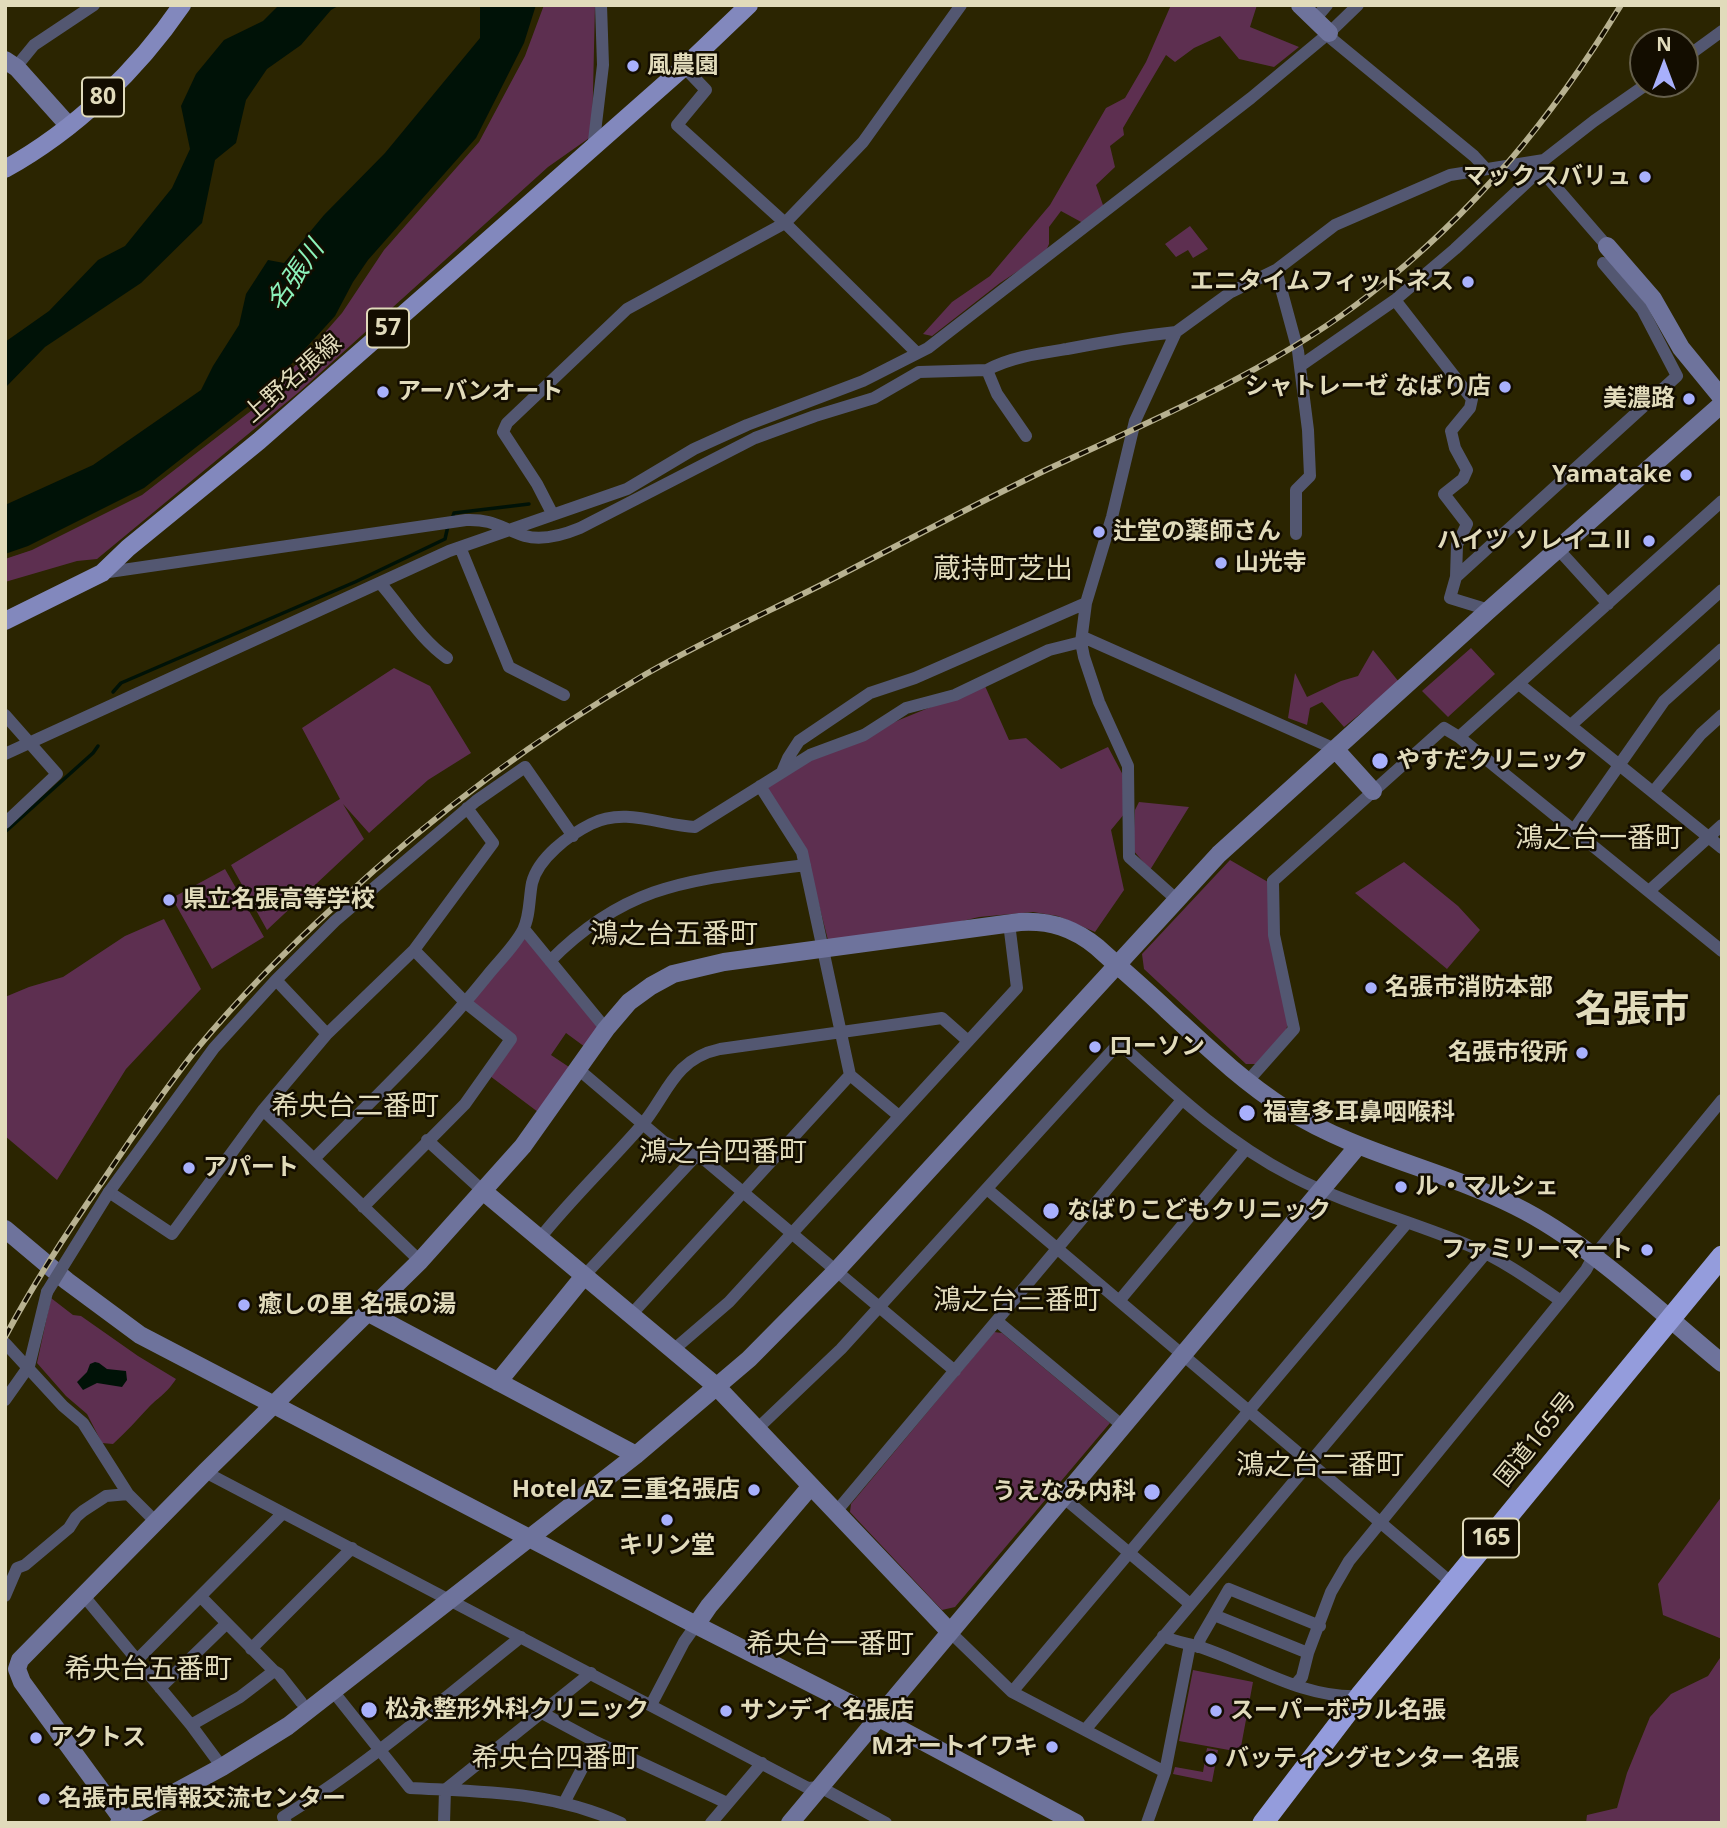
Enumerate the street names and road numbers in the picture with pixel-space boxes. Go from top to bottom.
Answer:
road number: 80 [82,78,124,116]
road number: 57 [367,308,409,348]
street label: 上野名張線 [238,329,348,429]
street label: 国道165号 [1489,1387,1583,1493]
road number: 165 [1463,1518,1519,1558]

